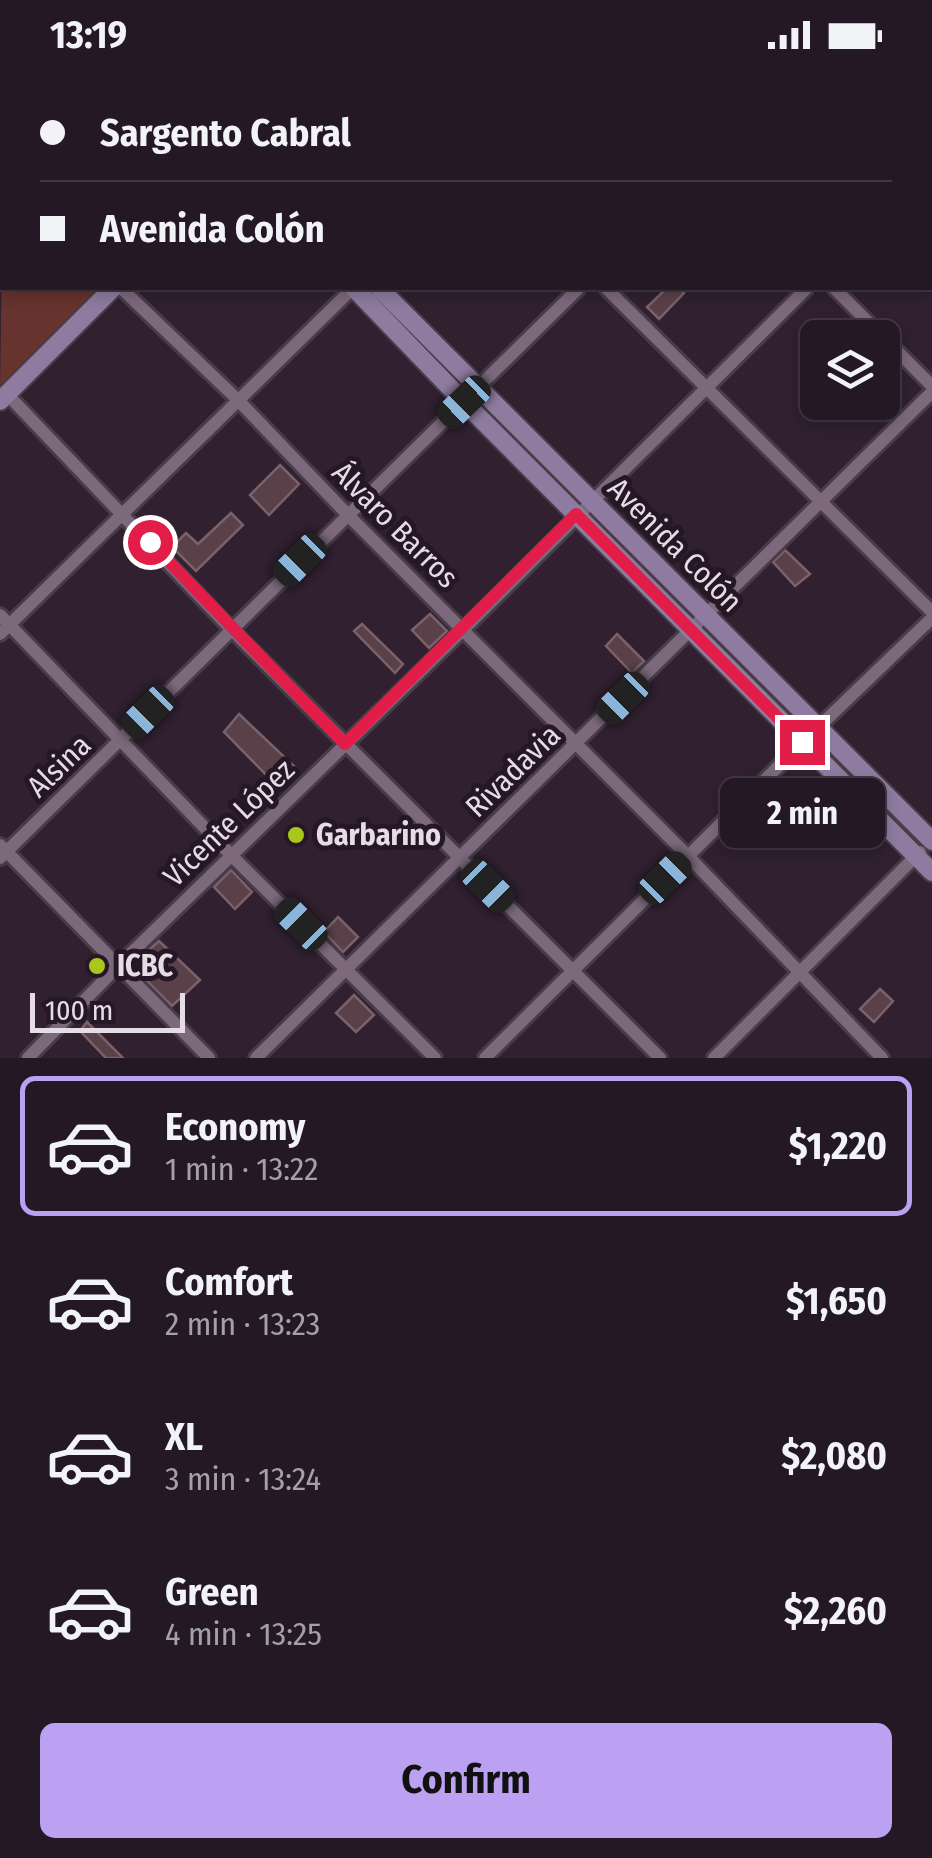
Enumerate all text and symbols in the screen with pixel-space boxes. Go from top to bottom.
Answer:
text: 13:19 [50,12,127,58]
text: Sargento Cabral [100,110,351,156]
text: Avenida Colón [100,206,325,252]
map controls [800,320,900,420]
button: layers [800,320,900,420]
car [432,370,496,434]
street label: Álvaro Barros [325,455,465,595]
street label: Avenida Colón [600,470,750,620]
route start [128,520,173,565]
car [268,528,332,592]
car [591,666,655,730]
car [116,680,180,744]
street label: Rivadavia [458,717,568,825]
route end [780,720,825,765]
street label: Alsina [20,727,98,805]
street label: Vicente López [156,752,302,894]
callout: 2 min [720,777,884,847]
text: 2 min [767,794,838,832]
place label: Garbarino [316,817,441,853]
marker: Garbarino [285,824,307,846]
car [633,846,697,910]
car [456,854,520,918]
car [269,892,333,956]
place label: ICBC [117,948,174,984]
marker: ICBC [86,955,108,977]
scale bar [30,988,185,1033]
text: 100 m [45,994,113,1027]
icon: car [45,1101,135,1191]
text: Economy [165,1104,305,1150]
text: $1,220 [789,1123,887,1169]
text: 1 min · 13:22 [165,1150,318,1188]
icon: car [45,1256,135,1346]
text: Comfort [165,1259,293,1305]
text: $1,650 [786,1278,887,1324]
text: 2 min · 13:23 [165,1305,320,1343]
icon: car [45,1411,135,1501]
text: XL [165,1414,203,1460]
text: $2,080 [781,1433,887,1479]
text: 3 min · 13:24 [165,1460,321,1498]
icon: car [45,1566,135,1656]
text: Green [165,1569,259,1615]
text: $2,260 [784,1588,887,1634]
text: 4 min · 13:25 [165,1615,322,1653]
button: Confirm [40,1723,892,1838]

